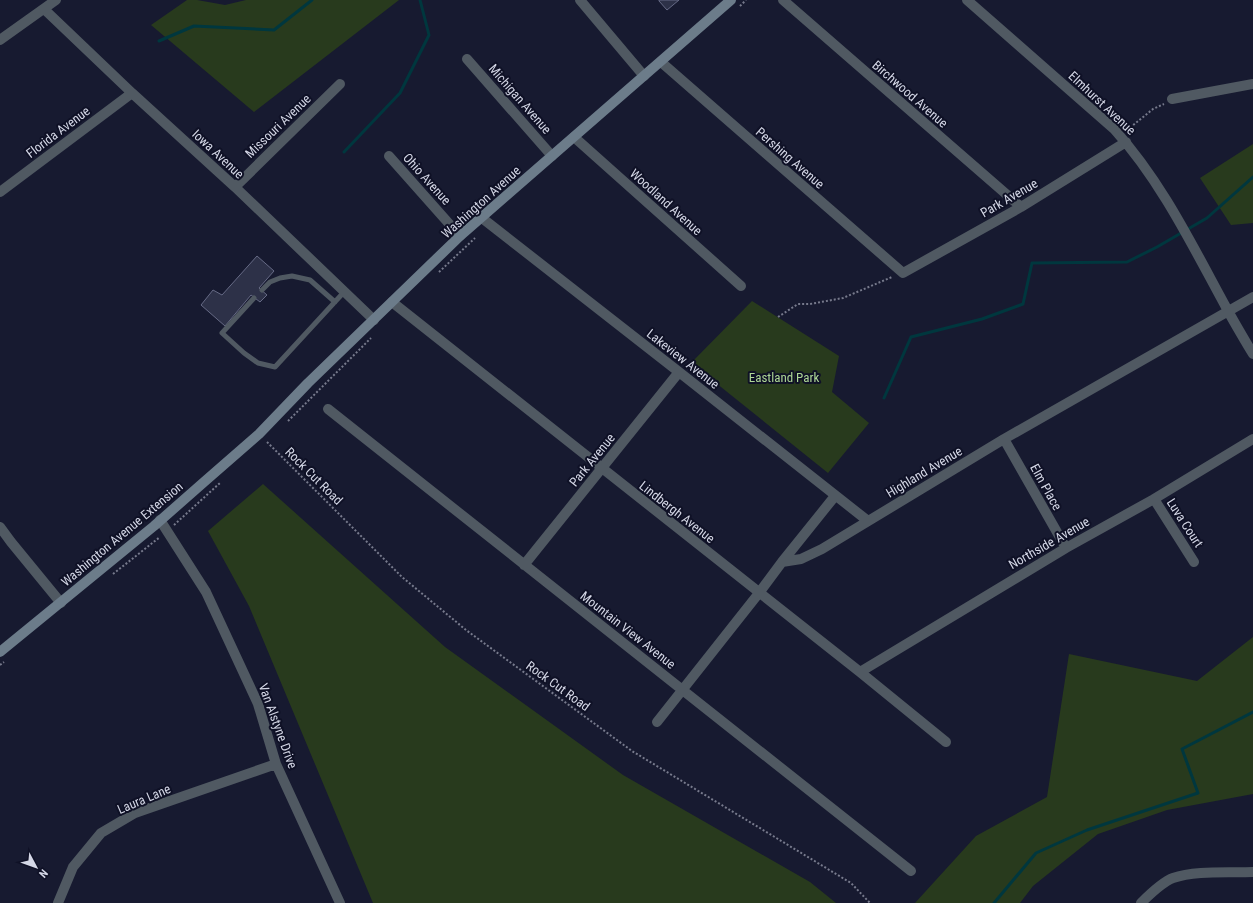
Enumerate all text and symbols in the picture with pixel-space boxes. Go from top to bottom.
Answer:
street label: Birchwood Avenue [869,57,951,131]
street label: Michigan Avenue [486,61,554,137]
street label: Elmhurst Avenue [1065,68,1139,138]
street label: Missouri Avenue [242,91,314,161]
street label: Florida Avenue [23,103,93,161]
street label: Pershing Avenue [753,124,827,192]
street label: Iowa Avenue [189,126,247,182]
street label: Ohio Avenue [400,150,454,208]
street label: Washington Avenue [439,163,523,241]
street label: Woodland Avenue [627,166,705,238]
street label: Park Avenue [978,176,1040,220]
street label: Lakeview Avenue [644,326,722,392]
park label: Eastland Park [749,370,819,385]
street label: Park Avenue [566,431,618,489]
street label: Highland Avenue [883,443,965,501]
street label: Rock Cut Road [282,444,346,508]
street label: Elm Place [1027,461,1065,513]
street label: Lindbergh Avenue [636,478,718,546]
street label: Washington Avenue Extension [58,479,186,589]
street label: Luva Court [1164,496,1206,550]
street label: Northside Avenue [1006,514,1092,572]
street label: Mountain View Avenue [577,588,679,672]
street label: Rock Cut Road [523,658,593,714]
street label: Van Alstyne Drive [256,681,300,771]
street label: Laura Lane [115,781,173,817]
north arrow [16,847,56,887]
text: N [36,866,50,880]

